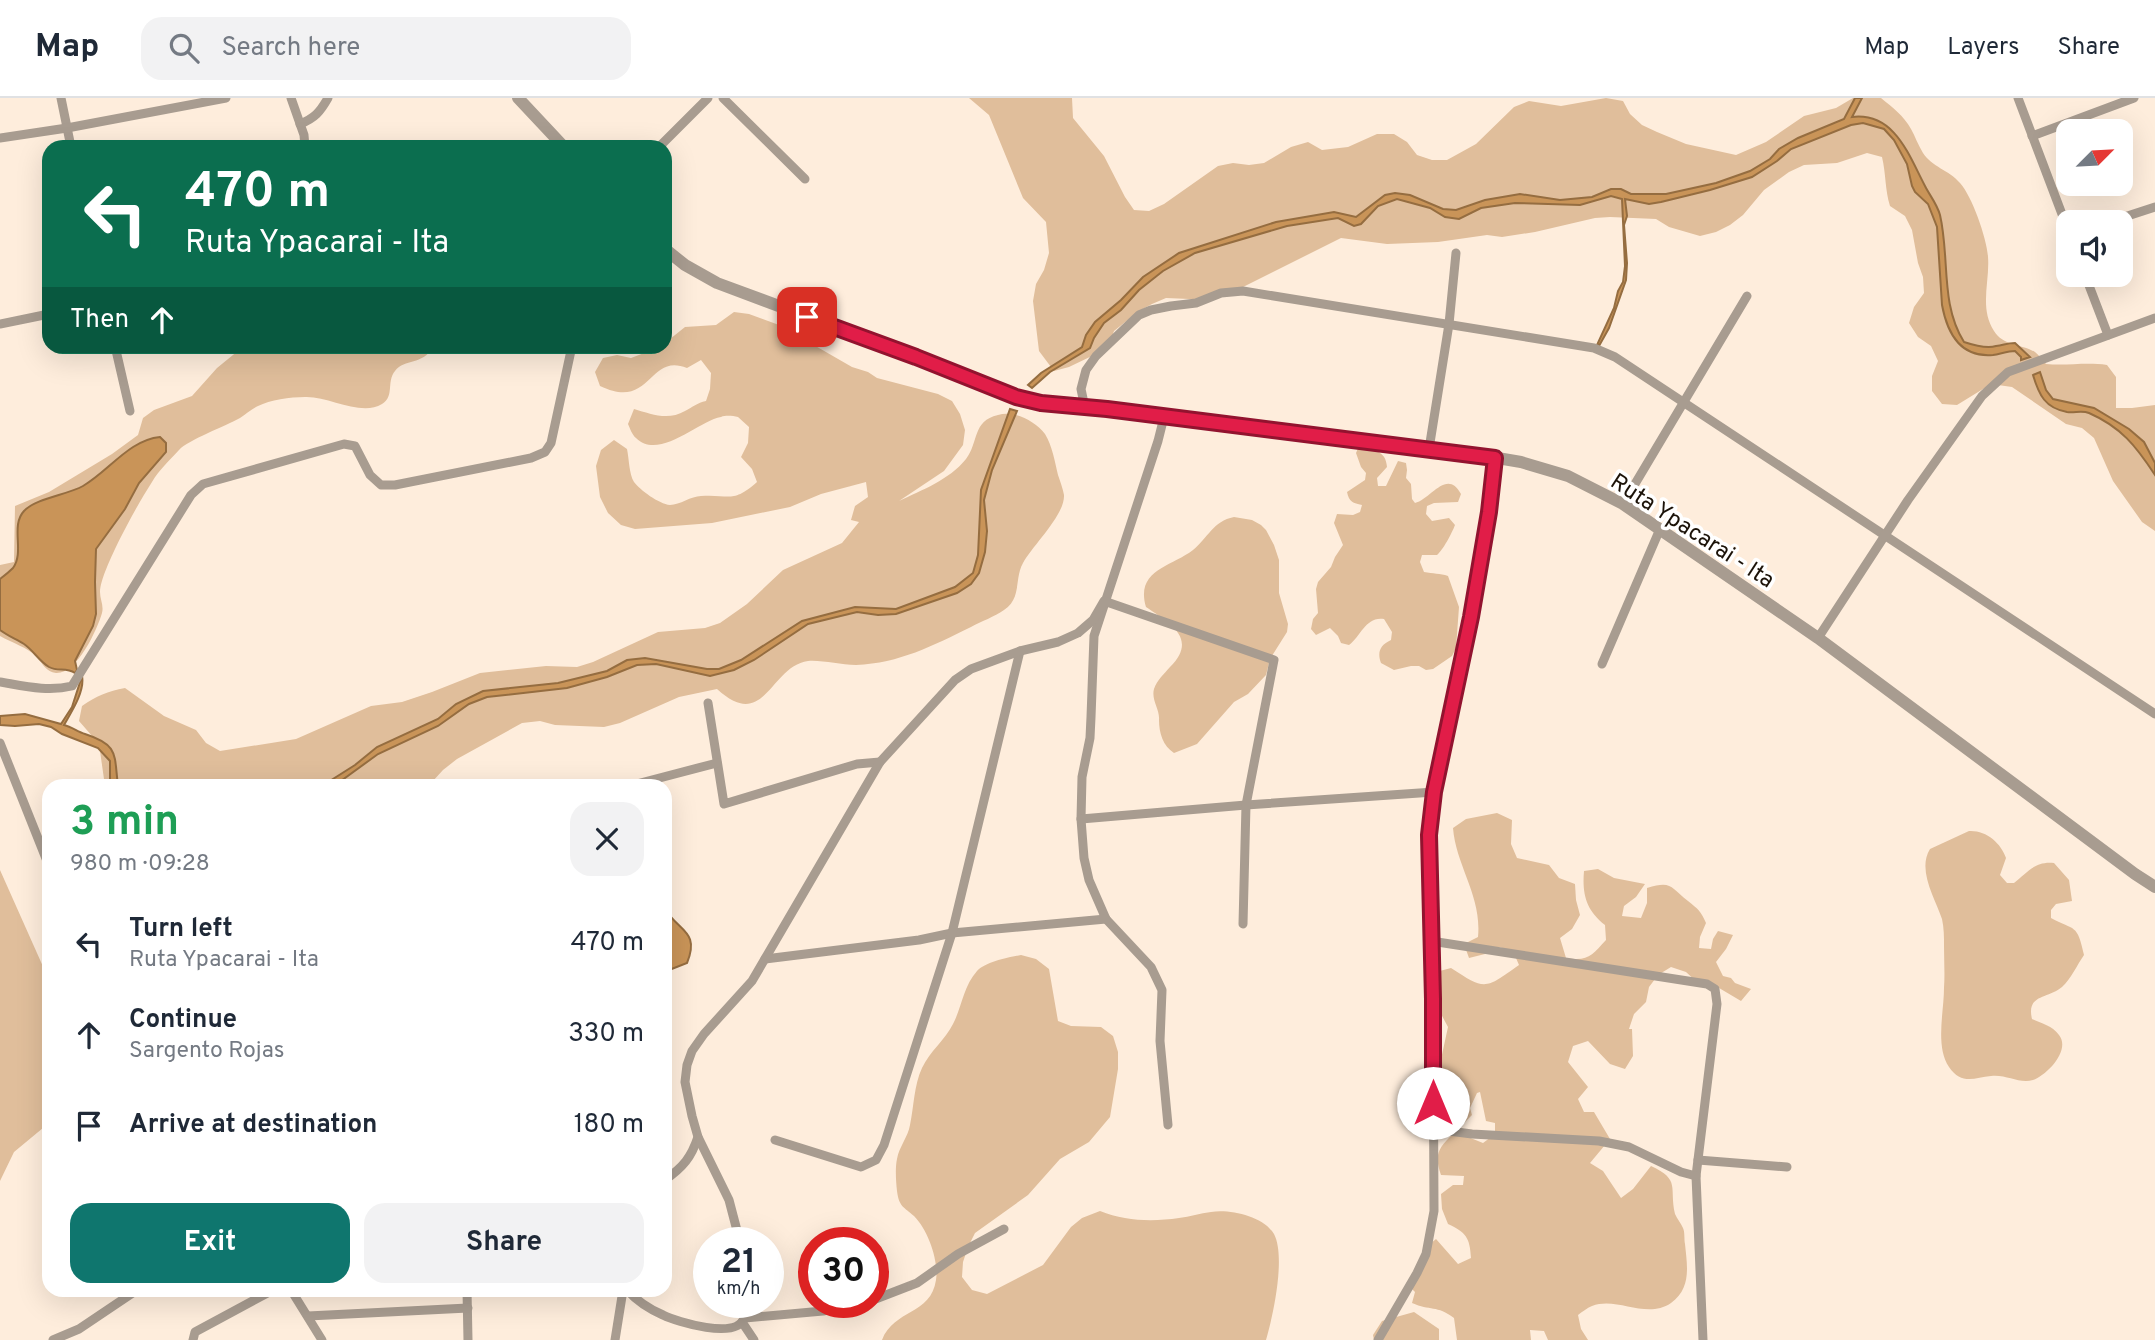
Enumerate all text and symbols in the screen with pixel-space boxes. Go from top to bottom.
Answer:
search box [141,17,631,80]
text: Map [35,27,99,69]
icon: search [165,29,203,67]
text: Search here [221,32,360,65]
text: Map [1864,33,1909,63]
text: Layers [1947,33,2019,63]
text: Share [2057,33,2120,63]
north arrow [2056,119,2133,196]
map controls [2056,119,2133,287]
text: 470 m [185,163,330,225]
icon: left [70,168,161,259]
button: sound [2056,210,2133,287]
text: Ruta Ypacarai - Ita [185,224,449,264]
pin [777,287,837,347]
icon: arrive [788,298,826,336]
icon: ahead [143,301,181,339]
text: Then [70,304,129,337]
street label: Ruta Ypacarai - Ita [1604,468,1779,596]
text: 3 min [70,797,179,850]
button: close [570,802,644,876]
text: 980 m · 09:28 [70,850,210,879]
text: Turn left [129,913,233,946]
icon: left [70,925,108,963]
text: 470 m [570,927,644,960]
text: Ruta Ypacarai - Ita [129,946,319,975]
text: Continue [129,1004,237,1037]
icon: ahead [70,1016,108,1054]
text: 330 m [568,1018,644,1051]
text: Sargento Rojas [129,1037,285,1066]
position arrow [1396,1066,1470,1140]
icon: arrive [70,1107,108,1145]
text: Arrive at destination [129,1109,377,1142]
text: 180 m [574,1109,644,1142]
button: Exit [70,1203,350,1283]
button: Share [364,1203,644,1283]
speed limit sign: 30 [798,1227,889,1318]
text: 21 [721,1241,756,1285]
text: km/h [717,1278,760,1301]

